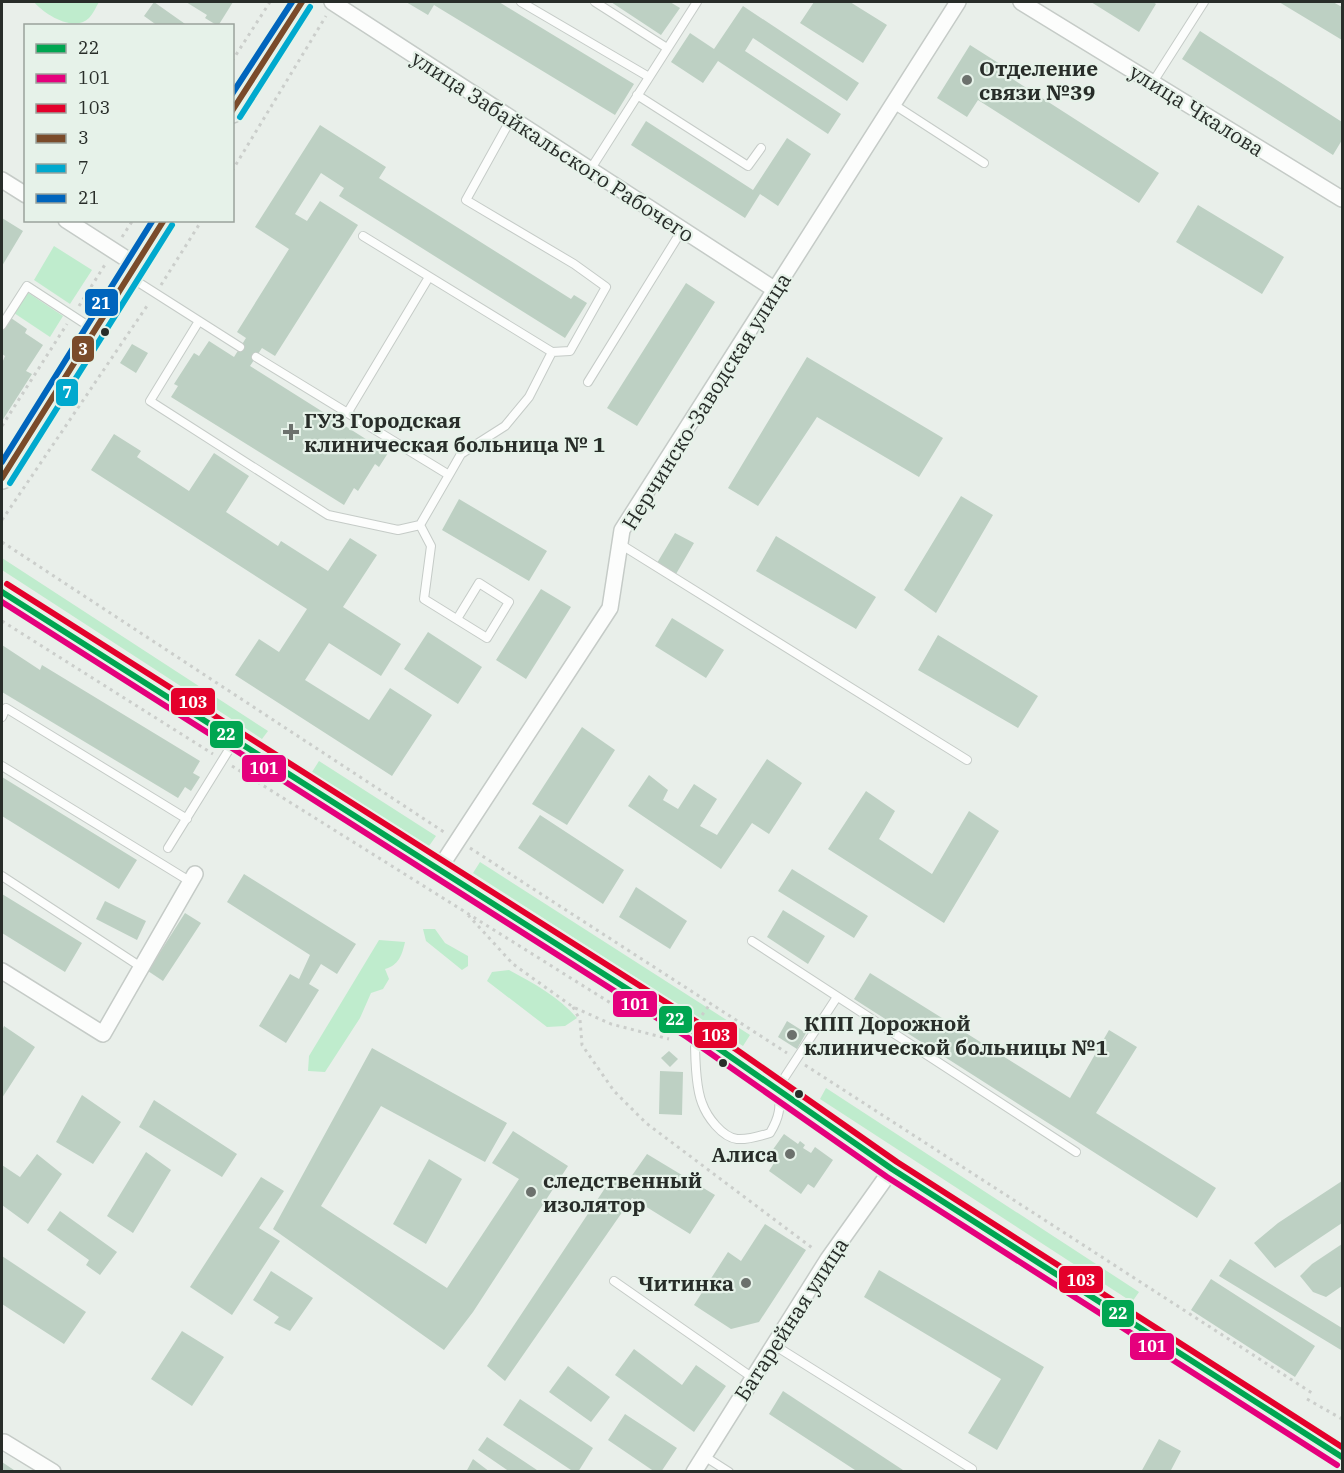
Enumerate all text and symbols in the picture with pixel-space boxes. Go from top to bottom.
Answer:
legend [24,24,234,222]
text: 22 [78,36,100,59]
street label: улица Забайкальского Рабочего [406,44,700,248]
place label: Отделение связи №39 [979,54,1098,106]
street label: улица Чкалова [1124,57,1270,163]
text: 101 [78,66,110,89]
marker: Отделение связи №39 [960,73,974,87]
text: 103 [78,96,110,119]
text: 3 [78,126,89,149]
text: 7 [78,156,89,179]
text: 21 [78,186,100,209]
street label: Нерчинско-Заводская улица [615,267,797,535]
line badge: 21 [84,288,119,317]
text: 21 [91,293,111,313]
unlabelled marker [99,326,111,338]
line badge: 3 [71,335,95,363]
text: 3 [78,339,88,359]
line badge: 7 [55,378,79,407]
text: 7 [62,382,72,402]
place label: ГУЗ Городская клиническая больница № 1 [304,406,605,458]
marker: ГУЗ Городская клиническая больница № 1 [282,423,300,441]
line badge: 103 [170,687,216,716]
text: 103 [179,692,207,712]
line badge: 22 [209,720,244,749]
text: 22 [216,724,236,744]
line badge: 101 [241,754,287,783]
text: 101 [250,758,278,778]
line badge: 101 [612,990,658,1018]
text: 101 [621,994,649,1014]
line badge: 22 [658,1005,693,1034]
text: 22 [665,1009,685,1029]
place label: КПП Дорожной клинической больницы №1 [804,1009,1108,1061]
line badge: 103 [693,1021,738,1049]
text: 103 [702,1025,730,1045]
marker: КПП Дорожной клинической больницы №1 [785,1028,799,1042]
unlabelled marker [717,1057,729,1069]
unlabelled marker [793,1088,805,1100]
place label: Алиса [712,1140,778,1168]
marker: Алиса [783,1147,797,1161]
place label: следственный изолятор [543,1166,702,1218]
marker: следственный изолятор [524,1185,538,1199]
street label: Батарейная улица [728,1232,854,1406]
line badge: 103 [1058,1265,1104,1294]
place label: Читинка [638,1269,734,1297]
text: 103 [1067,1270,1095,1290]
marker: Читинка [739,1276,753,1290]
line badge: 22 [1101,1299,1135,1328]
text: 22 [1108,1303,1128,1323]
line badge: 101 [1129,1332,1175,1361]
text: 101 [1138,1336,1166,1356]

